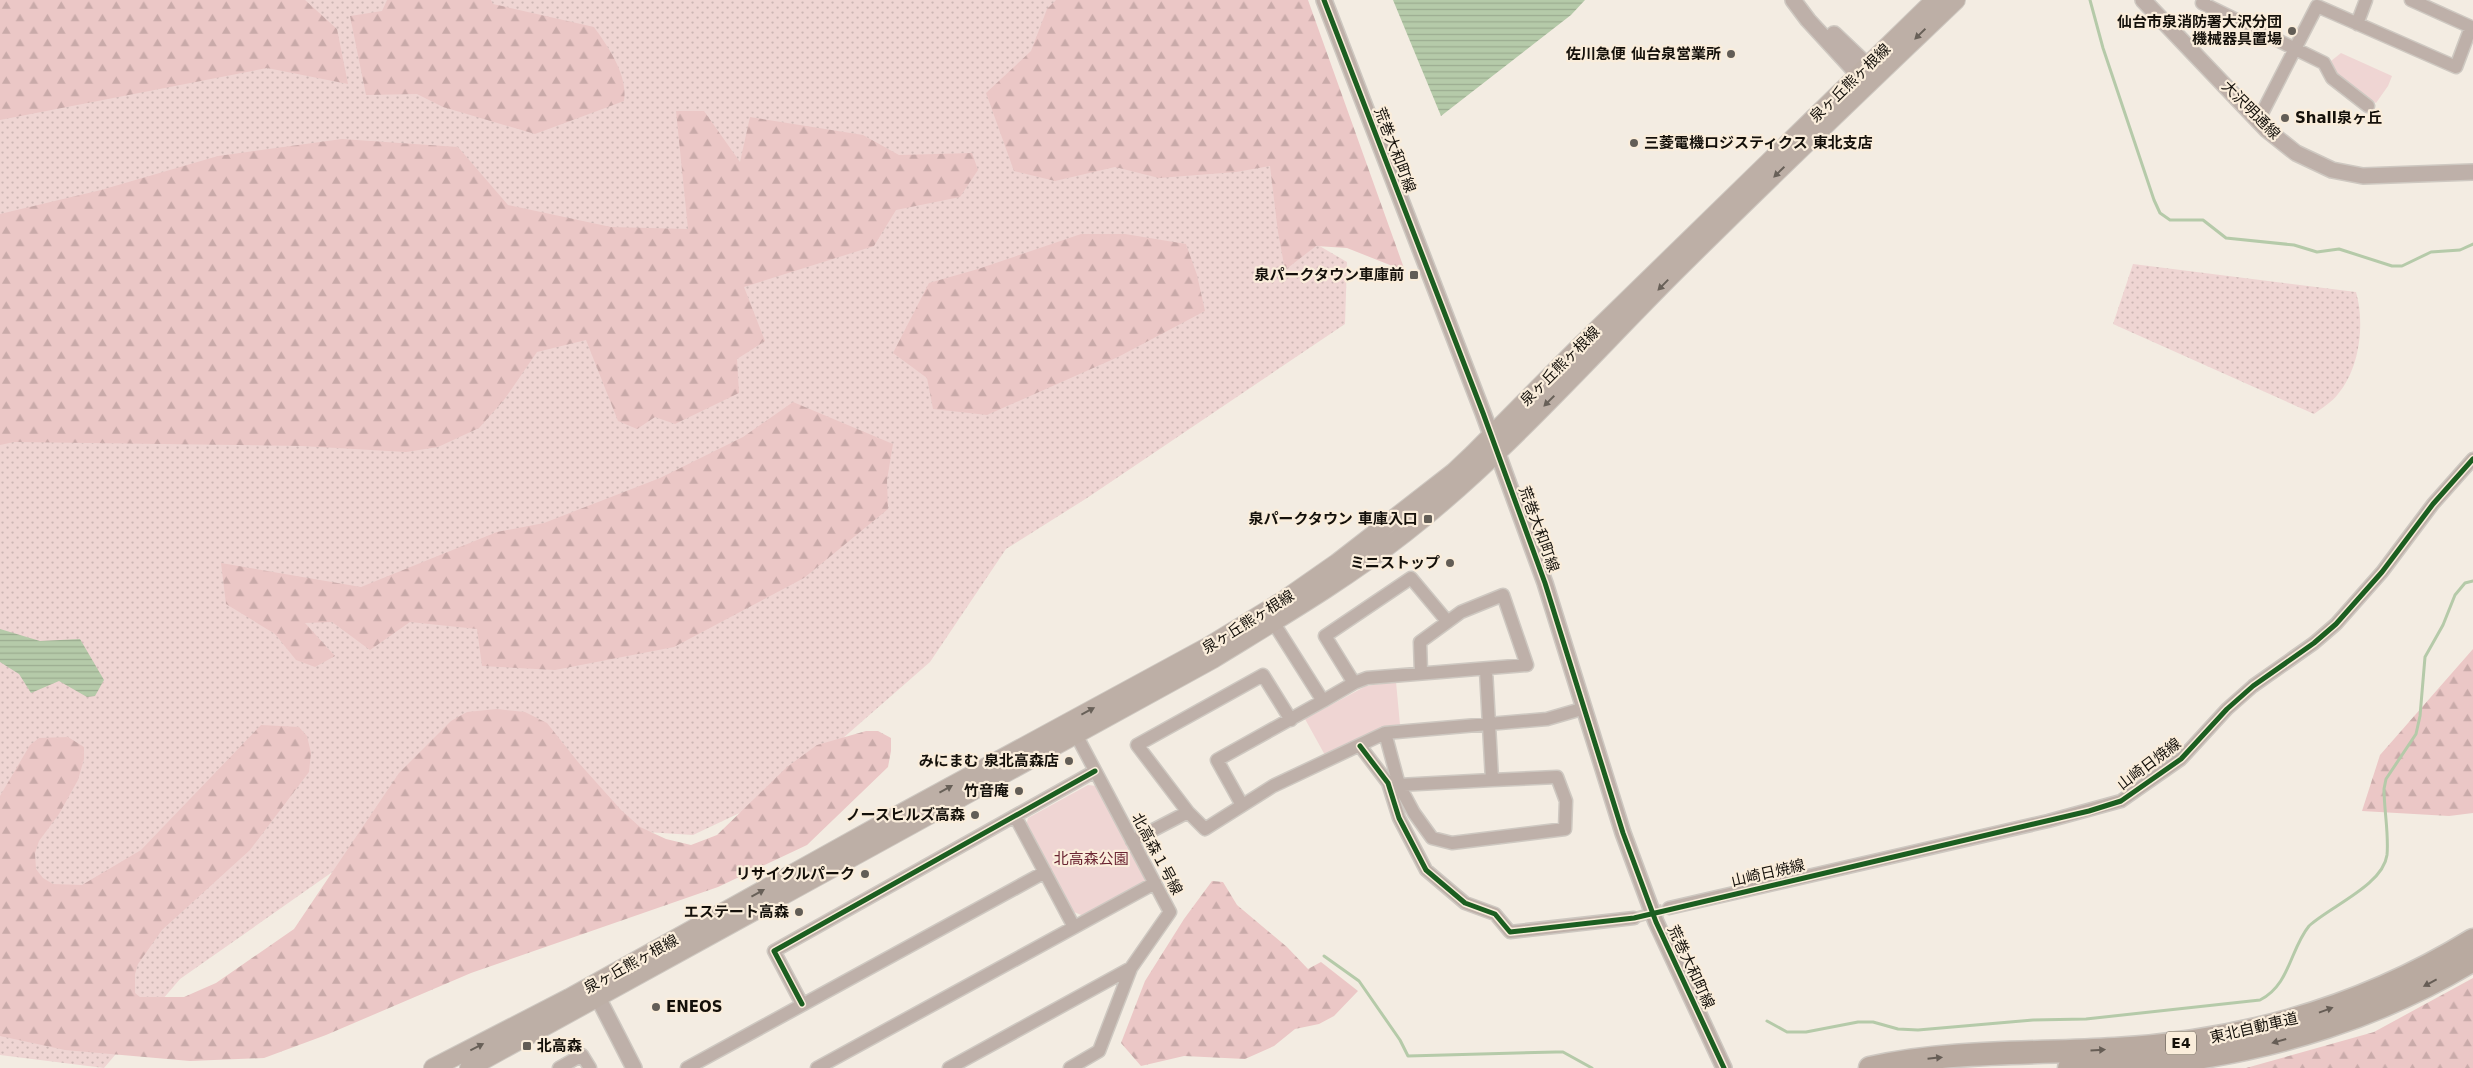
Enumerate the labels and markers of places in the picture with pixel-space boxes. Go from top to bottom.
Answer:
place label: 仙台市泉消防署大沢分団 機械器具置場 [2117,13,2282,48]
marker: 仙台市泉消防署大沢分団 機械器具置場 [2286,25,2298,37]
place label: 佐川急便 仙台泉営業所 [1566,45,1721,63]
marker: 佐川急便 仙台泉営業所 [1725,48,1737,60]
place label: Shall泉ヶ丘 [2295,109,2382,127]
marker: Shall泉ヶ丘 [2279,112,2291,124]
place label: 三菱電機ロジスティクス 東北支店 [1644,134,1873,152]
marker: 三菱電機ロジスティクス 東北支店 [1628,137,1640,149]
place label: 泉パークタウン車庫前 [1255,266,1404,284]
marker: 泉パークタウン車庫前 [1408,269,1420,281]
place label: 泉パークタウン 車庫入口 [1248,510,1418,528]
marker: 泉パークタウン 車庫入口 [1422,513,1434,525]
place label: ミニストップ [1350,554,1440,572]
marker: ミニストップ [1444,557,1456,569]
place label: みにまむ 泉北高森店 [919,752,1059,770]
marker: みにまむ 泉北高森店 [1063,755,1075,767]
place label: 竹音庵 [964,782,1009,800]
marker: 竹音庵 [1013,785,1025,797]
place label: ノースヒルズ高森 [846,806,965,824]
marker: ノースヒルズ高森 [969,809,981,821]
place label: リサイクルパーク [736,865,855,883]
marker: リサイクルパーク [859,868,871,880]
place label: エステート高森 [684,903,789,921]
marker: エステート高森 [793,906,805,918]
place label: ENEOS [666,998,723,1016]
marker: ENEOS [650,1001,662,1013]
place label: 北高森 [537,1037,582,1055]
marker: 北高森 [521,1040,533,1052]

